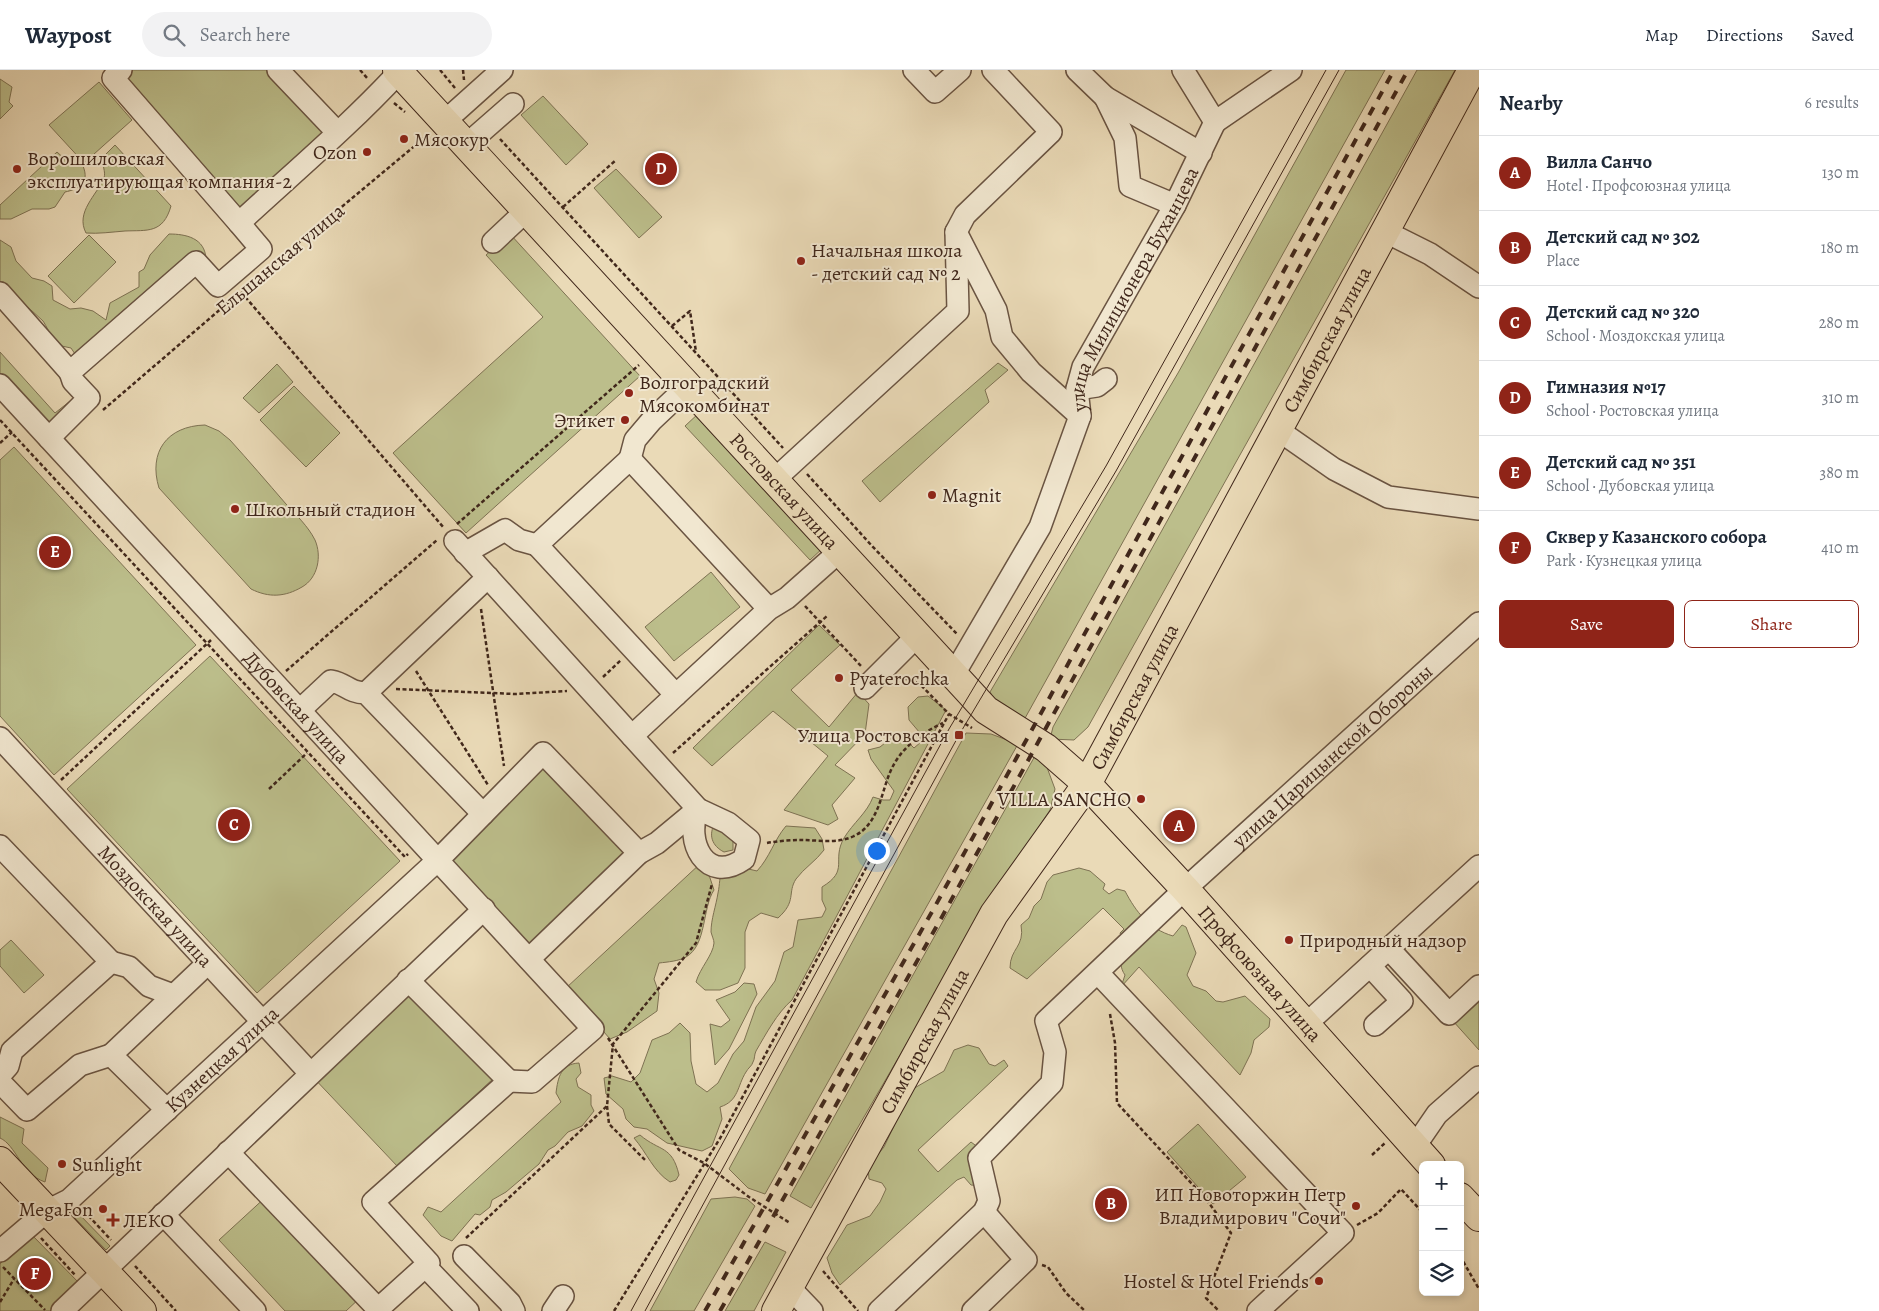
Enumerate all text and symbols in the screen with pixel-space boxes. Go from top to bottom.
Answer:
search box [142,12,492,57]
text: Waypost [25,19,112,51]
icon: search [160,21,188,49]
text: Search here [200,22,290,48]
text: Map [1645,23,1678,47]
text: Directions [1706,23,1783,47]
text: Saved [1811,23,1854,47]
text: Nearby [1499,89,1562,117]
text: 6 results [1805,92,1859,114]
place label: Мясокур [414,126,489,153]
marker: Мясокур [398,133,410,145]
place label: Ozon [313,139,357,166]
place label: Ворошиловская эксплуатирующая компания-2 [27,145,293,195]
marker: Ozon [361,146,373,158]
text: Вилла Санчо [1546,149,1652,175]
pin: D [645,150,677,188]
street label: улица Милиционера Буханцева [1063,162,1206,414]
text: A [1510,162,1520,184]
text: 130 m [1822,162,1859,184]
marker: Ворошиловская эксплуатирующая компания-2 [11,163,23,175]
text: Hotel · Профсоюзная улица [1546,175,1731,197]
street label: Ельшанская улица [210,197,351,321]
text: Детский сад № 302 [1546,224,1700,250]
place label: Начальная школа - детский сад № 2 [811,237,963,287]
text: B [1510,237,1520,259]
text: 180 m [1821,237,1859,259]
text: Place [1546,250,1580,272]
marker: Начальная школа - детский сад № 2 [795,255,807,267]
street label: Симбирская улица [1277,261,1378,418]
text: Детский сад № 320 [1546,299,1700,325]
text: C [1510,312,1520,334]
text: 280 m [1819,312,1859,334]
text: School · Моздокская улица [1546,325,1725,347]
place label: Волгоградский Мясокомбинат [639,369,770,419]
text: Гимназия №17 [1546,374,1666,400]
marker: Волгоградский Мясокомбинат [623,387,635,399]
text: D [1509,387,1521,409]
text: 310 m [1822,387,1859,409]
text: School · Ростовская улица [1546,400,1719,422]
place label: Этикет [554,407,615,434]
marker: Этикет [619,414,631,426]
street label: Ростовская улица [723,427,845,556]
text: Детский сад № 351 [1546,449,1696,475]
text: E [1510,462,1520,484]
text: 380 m [1820,462,1859,484]
text: School · Дубовская улица [1546,475,1714,497]
place label: Magnit [942,482,1002,509]
marker: Magnit [926,489,938,501]
place label: Школьный стадион [245,496,416,523]
marker: Школьный стадион [229,503,241,515]
text: Сквер у Казанского собора [1546,524,1767,550]
pin: E [39,533,71,571]
text: F [1511,537,1519,559]
text: 410 m [1821,537,1859,559]
text: Park · Кузнецкая улица [1546,550,1702,572]
button: Save [1499,600,1674,648]
button: Share [1684,600,1859,648]
street label: Симбирская улица [1084,618,1185,775]
street label: Дубовская улица [237,645,356,770]
street label: улица Царицынской Обороны [1226,658,1439,854]
place label: Pyaterochka [849,665,950,692]
marker: Pyaterochka [833,672,845,684]
place label: Улица Ростовская [798,722,949,749]
marker: Улица Ростовская [953,729,965,741]
place label: VILLA SANCHO [996,786,1131,813]
marker: VILLA SANCHO [1135,793,1147,805]
pin: C [218,806,250,844]
pin: A [1163,807,1195,845]
your location [864,838,890,864]
street label: Моздокская улица [92,839,219,974]
street label: Профсоюзная улица [1192,900,1328,1048]
place label: Природный надзор [1299,927,1466,954]
marker: Природный надзор [1283,934,1295,946]
street label: Симбирская улица [874,963,976,1119]
street label: Кузнецкая улица [159,1000,285,1119]
place label: Sunlight [72,1151,143,1178]
marker: Sunlight [56,1158,68,1170]
map controls [1419,1161,1464,1296]
button: + [1419,1161,1464,1206]
place label: ИП Новоторжин Петр Владимирович "Сочи" [1155,1181,1346,1231]
pin: B [1095,1185,1127,1223]
place label: MegaFon [19,1196,93,1223]
marker: ИП Новоторжин Петр Владимирович "Сочи" [1350,1200,1362,1212]
marker: MegaFon [97,1203,109,1215]
button: − [1419,1206,1464,1251]
place label: ЛЕКО [123,1207,174,1234]
marker: ЛЕКО [107,1214,119,1226]
button: layers [1419,1251,1464,1296]
pin: F [19,1255,51,1293]
place label: Hostel & Hotel Friends [1123,1268,1309,1295]
marker: Hostel & Hotel Friends [1313,1275,1325,1287]

